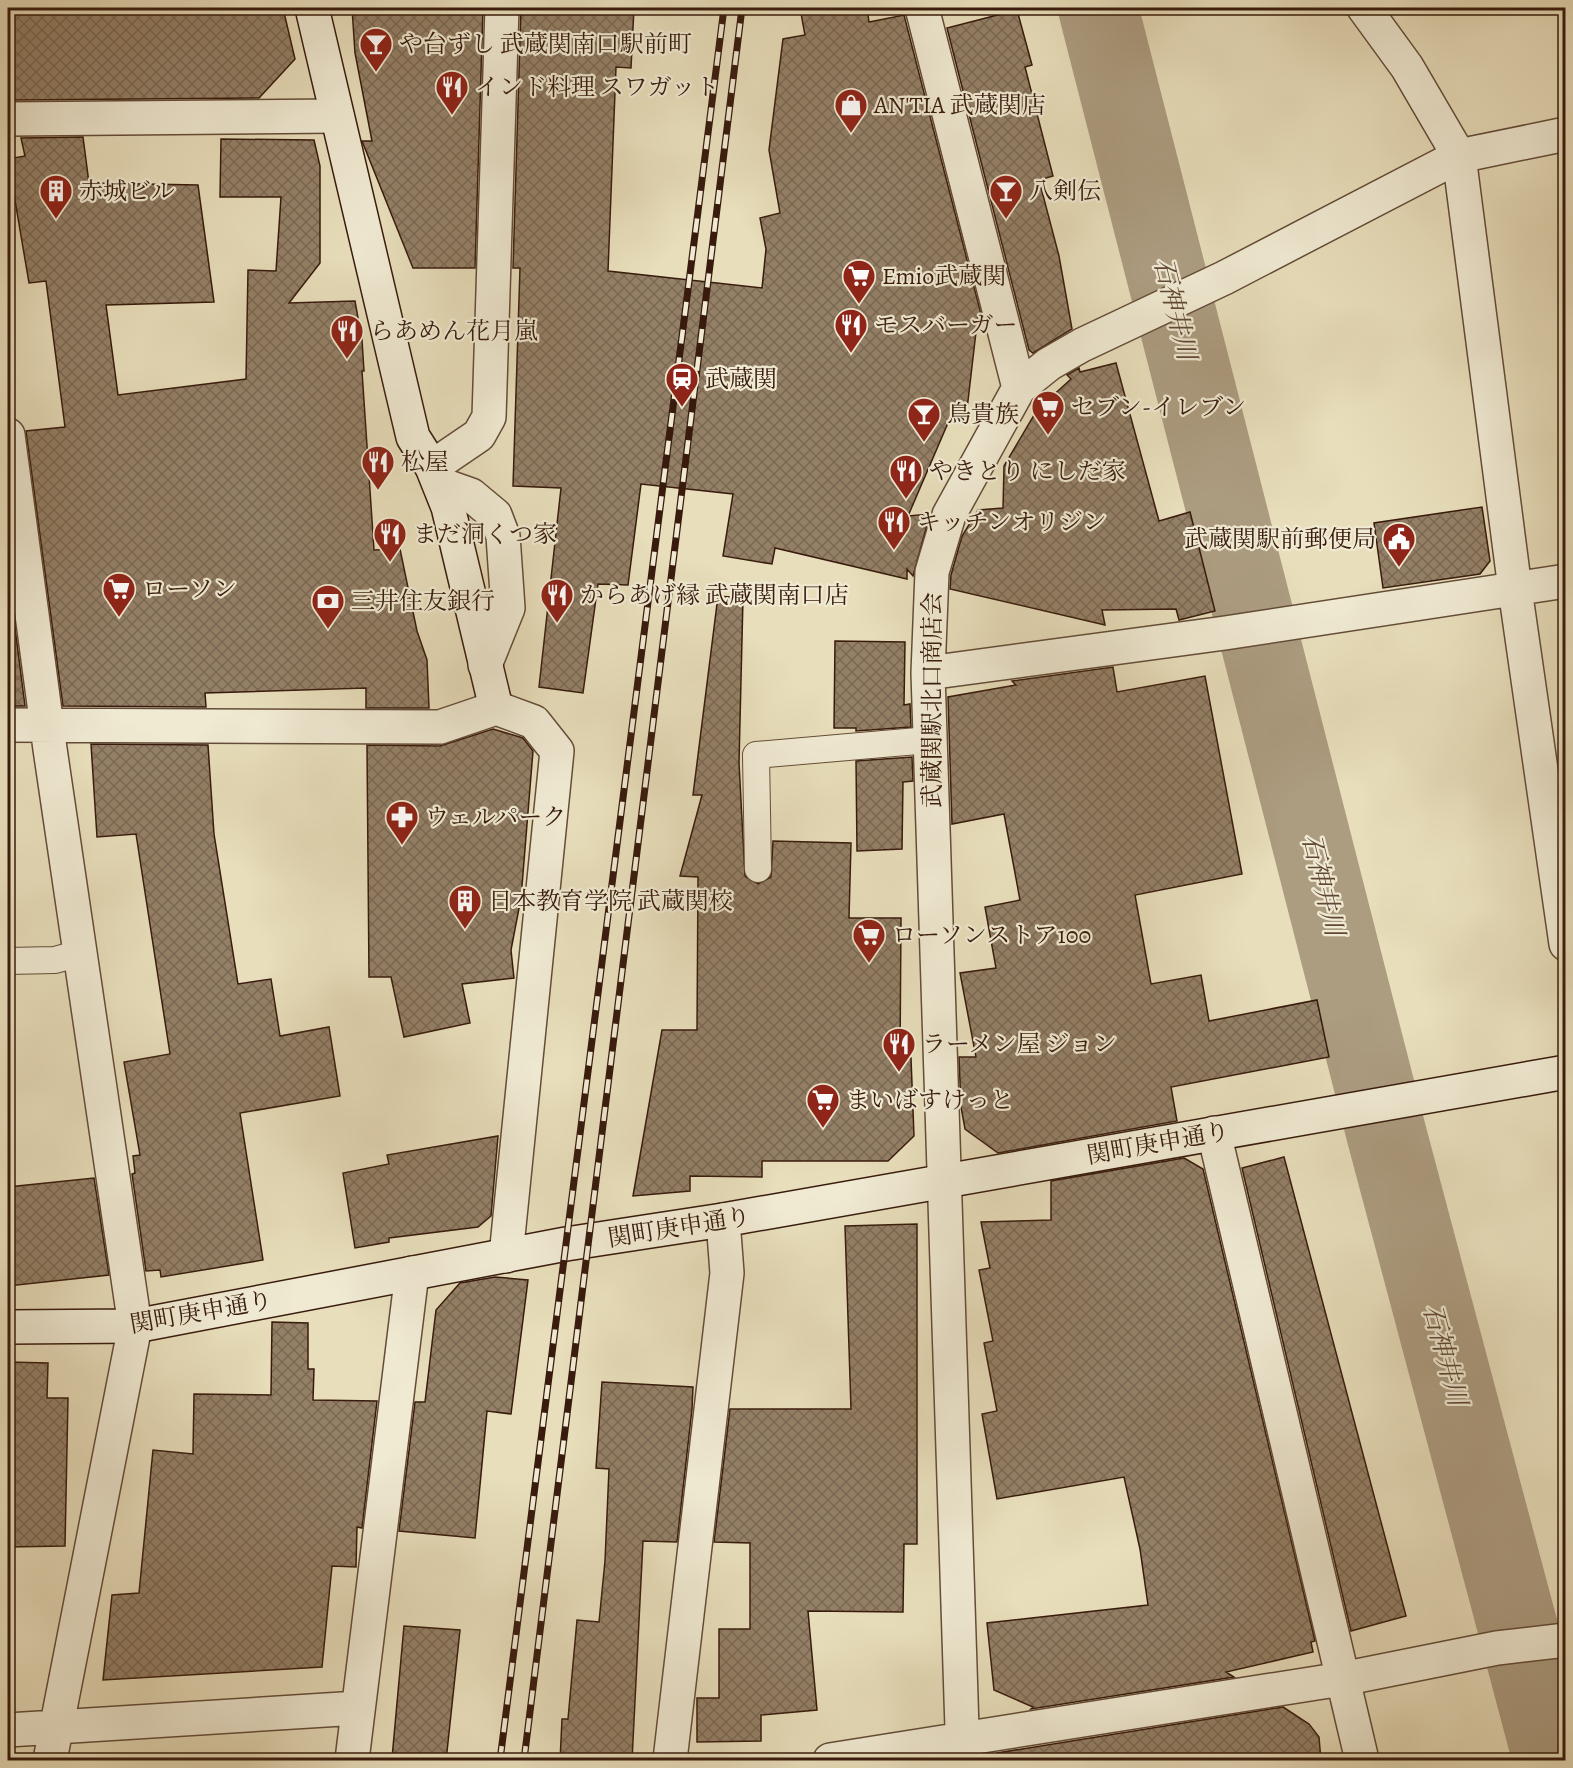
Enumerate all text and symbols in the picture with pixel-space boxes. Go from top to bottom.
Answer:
bar icon: や台ずし 武蔵関南口駅前町 [358,26,394,73]
place label: や台ずし 武蔵関南口駅前町 [399,28,692,60]
restaurant icon: インド料理 スワガット [434,69,470,116]
place label: インド料理 スワガット [475,71,719,103]
shop icon: AN'TIA 武蔵関店 [833,87,869,134]
place label: AN'TIA 武蔵関店 [873,89,1046,121]
building icon: 赤城ビル [38,173,74,220]
bar icon: 八剣伝 [988,173,1024,220]
place label: 赤城ビル [79,175,175,207]
place label: 八剣伝 [1029,175,1101,207]
water label: 石神井川 [1145,254,1205,367]
supermarket icon: Emio武蔵関 [841,258,877,305]
place label: Emio武蔵関 [882,260,1006,292]
restaurant icon: モスバーガー [833,307,869,354]
place label: モスバーガー [874,309,1018,341]
restaurant icon: らあめん花月嵐 [329,313,365,360]
place label: らあめん花月嵐 [370,315,538,347]
station icon: 武蔵関 [664,361,700,408]
place label: 武蔵関 [705,363,777,395]
supermarket icon: セブン-イレブン [1030,389,1066,436]
place label: セブン-イレブン [1071,391,1246,423]
bar icon: 鳥貴族 [906,396,942,443]
place label: 鳥貴族 [947,398,1019,430]
restaurant icon: 松屋 [360,444,396,491]
place label: 松屋 [401,446,449,478]
restaurant icon: やきとり にしだ家 [888,453,924,500]
place label: やきとり にしだ家 [929,455,1126,487]
restaurant icon: キッチンオリジン [876,504,912,551]
place label: キッチンオリジン [917,506,1107,538]
restaurant icon: まだ洞くつ家 [372,516,408,563]
place label: まだ洞くつ家 [413,518,557,550]
public building icon: 武蔵関駅前郵便局 [1381,521,1417,568]
place label: 武蔵関駅前郵便局 [1184,523,1376,555]
supermarket icon: ローソン [101,571,137,618]
place label: ローソン [142,573,237,605]
restaurant icon: からあげ縁 武蔵関南口店 [539,577,575,624]
place label: からあげ縁 武蔵関南口店 [580,579,849,611]
bank icon: 三井住友銀行 [310,583,346,630]
place label: 三井住友銀行 [351,585,495,617]
street label: 武蔵関駅北口商店会 [916,592,948,808]
pharmacy icon: ウェルパーク [384,799,420,846]
place label: ウェルパーク [425,801,566,833]
water label: 石神井川 [1293,830,1353,943]
building icon: 日本教育学院 武蔵関校 [447,883,483,930]
place label: 日本教育学院 武蔵関校 [488,885,733,917]
supermarket icon: ローソンストア100 [851,917,887,964]
place label: ローソンストア100 [892,919,1091,951]
restaurant icon: ラーメン屋 ジョン [881,1026,917,1073]
place label: ラーメン屋 ジョン [922,1028,1117,1060]
supermarket icon: まいばすけっと [805,1082,841,1129]
place label: まいばすけっと [846,1084,1014,1116]
street label: 関町庚申通り [1084,1115,1232,1171]
street label: 関町庚申通り [605,1200,753,1254]
street label: 関町庚申通り [127,1284,275,1340]
water label: 石神井川 [1415,1300,1476,1413]

